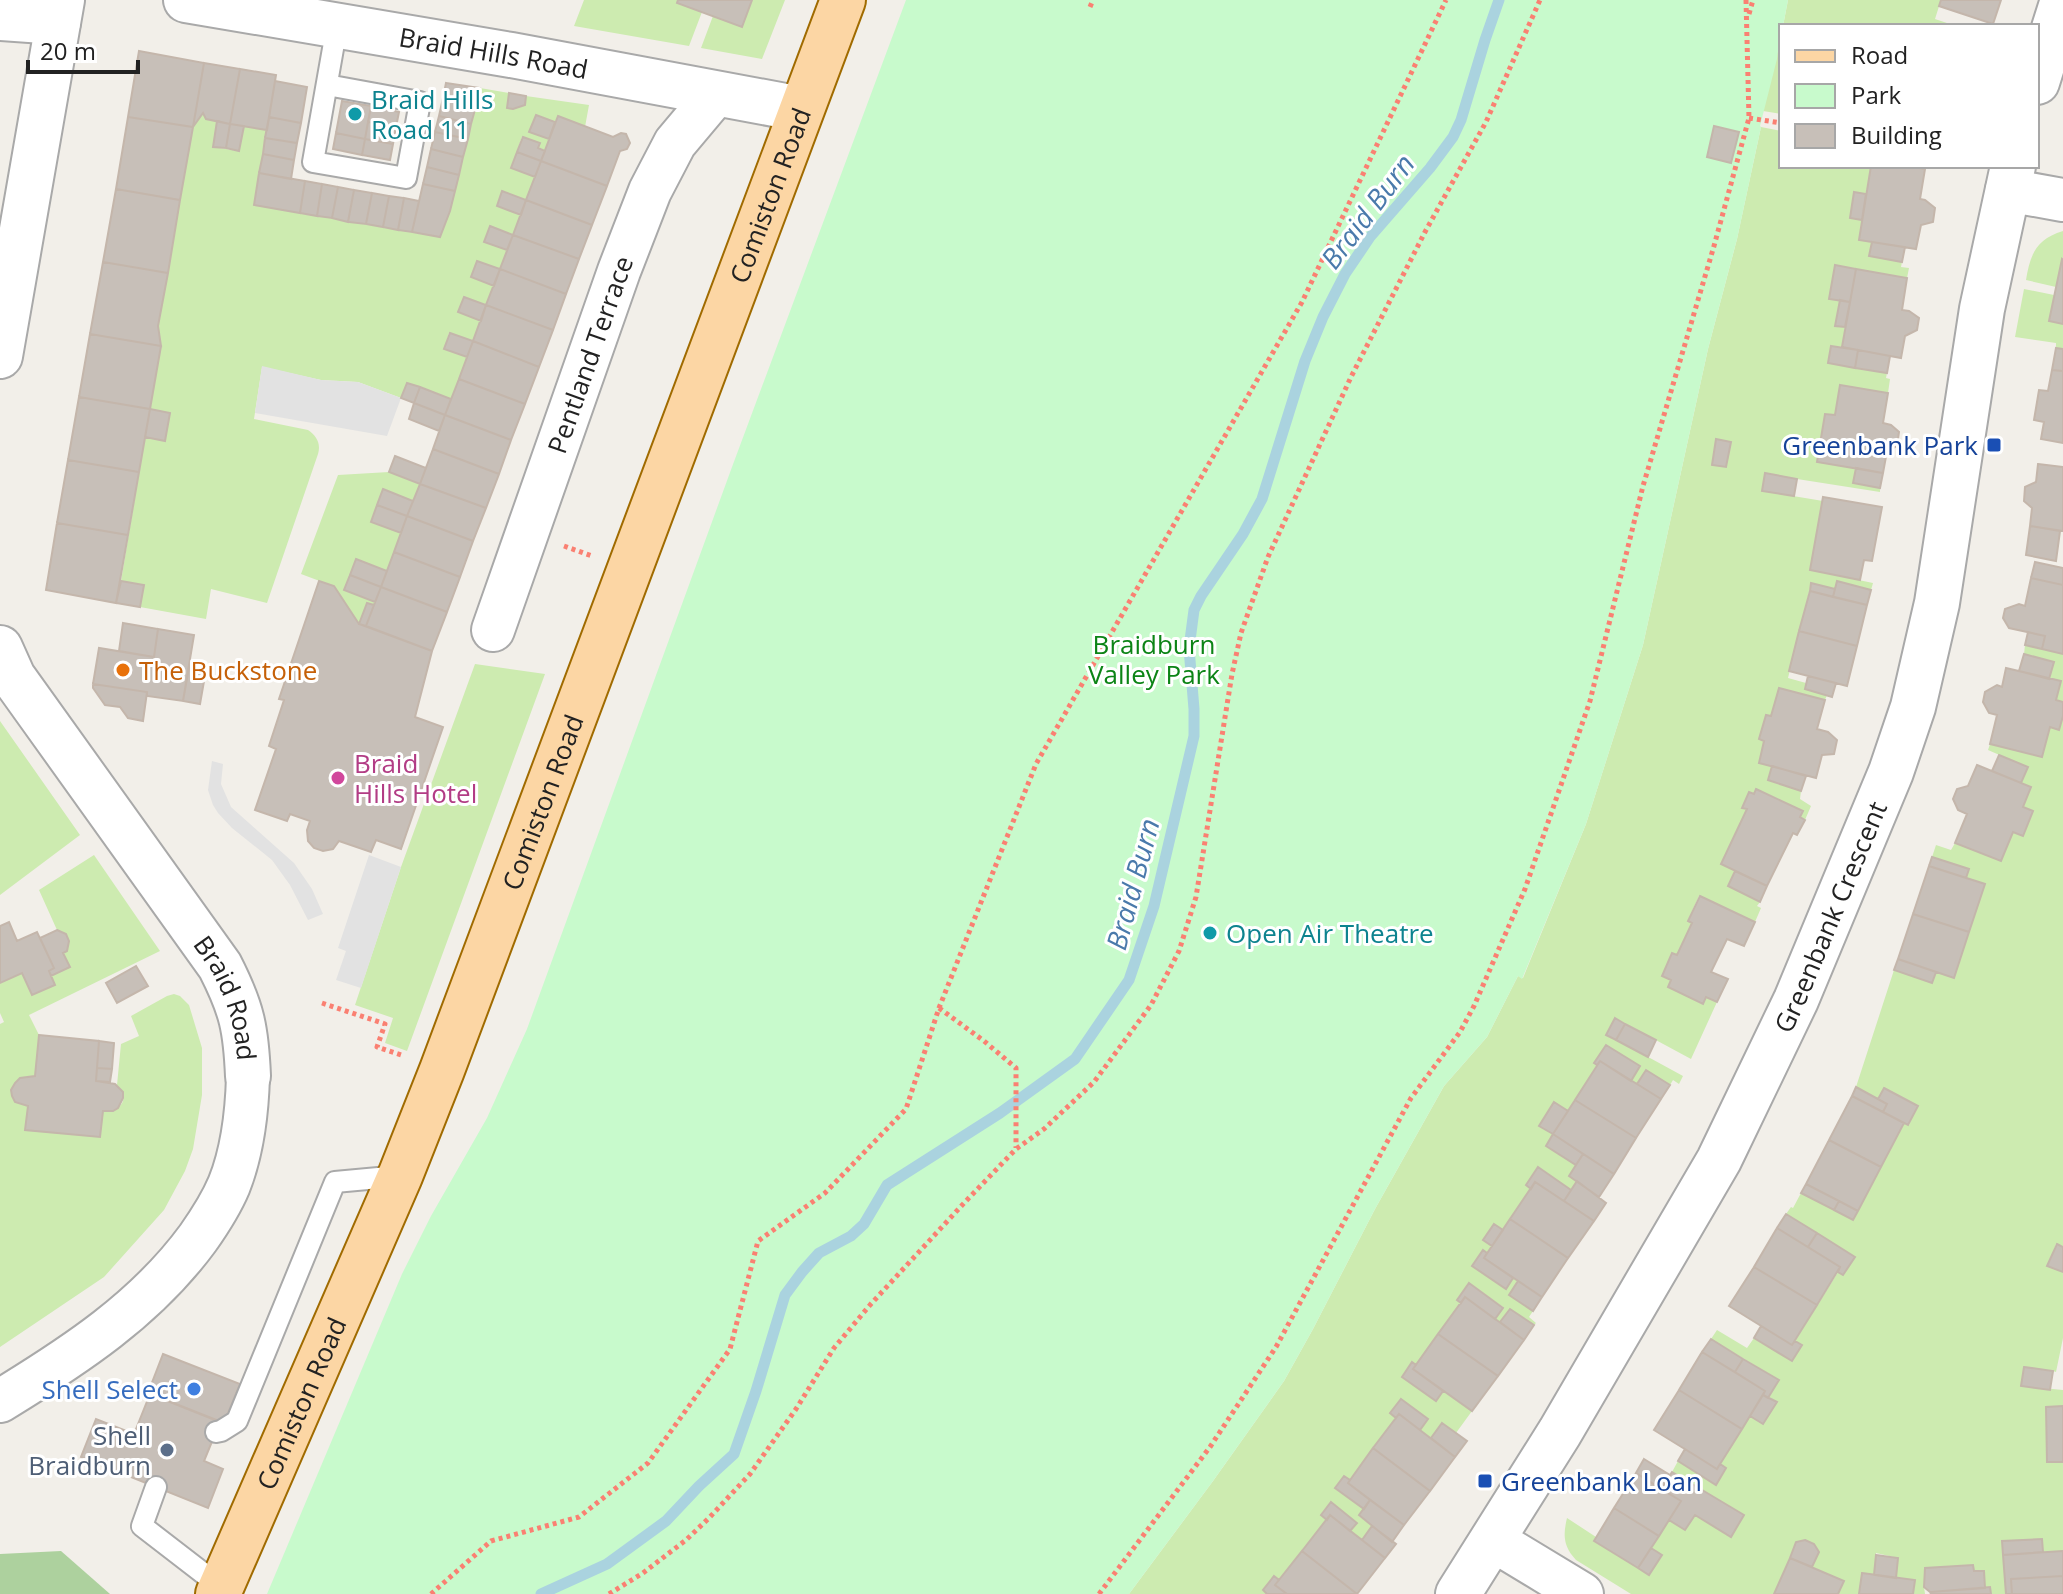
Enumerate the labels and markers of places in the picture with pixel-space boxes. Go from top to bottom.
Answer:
place label: Braid Hills Road 11 [371,81,493,147]
marker: Braid Hills Road 11 [346,105,364,123]
place label: Greenbank Park [1782,427,1978,463]
marker: Greenbank Park [1985,436,2003,454]
place label: The Buckstone [139,652,317,688]
marker: The Buckstone [114,661,132,679]
place label: Braid Hills Hotel [354,745,477,811]
marker: Braid Hills Hotel [329,769,347,787]
place label: Open Air Theatre [1226,915,1434,951]
marker: Open Air Theatre [1201,924,1219,942]
place label: Shell Select [42,1371,178,1407]
marker: Shell Select [185,1380,203,1398]
place label: Shell Braidburn [28,1417,151,1483]
marker: Shell Braidburn [158,1441,176,1459]
place label: Greenbank Loan [1501,1463,1702,1499]
marker: Greenbank Loan [1476,1472,1494,1490]

